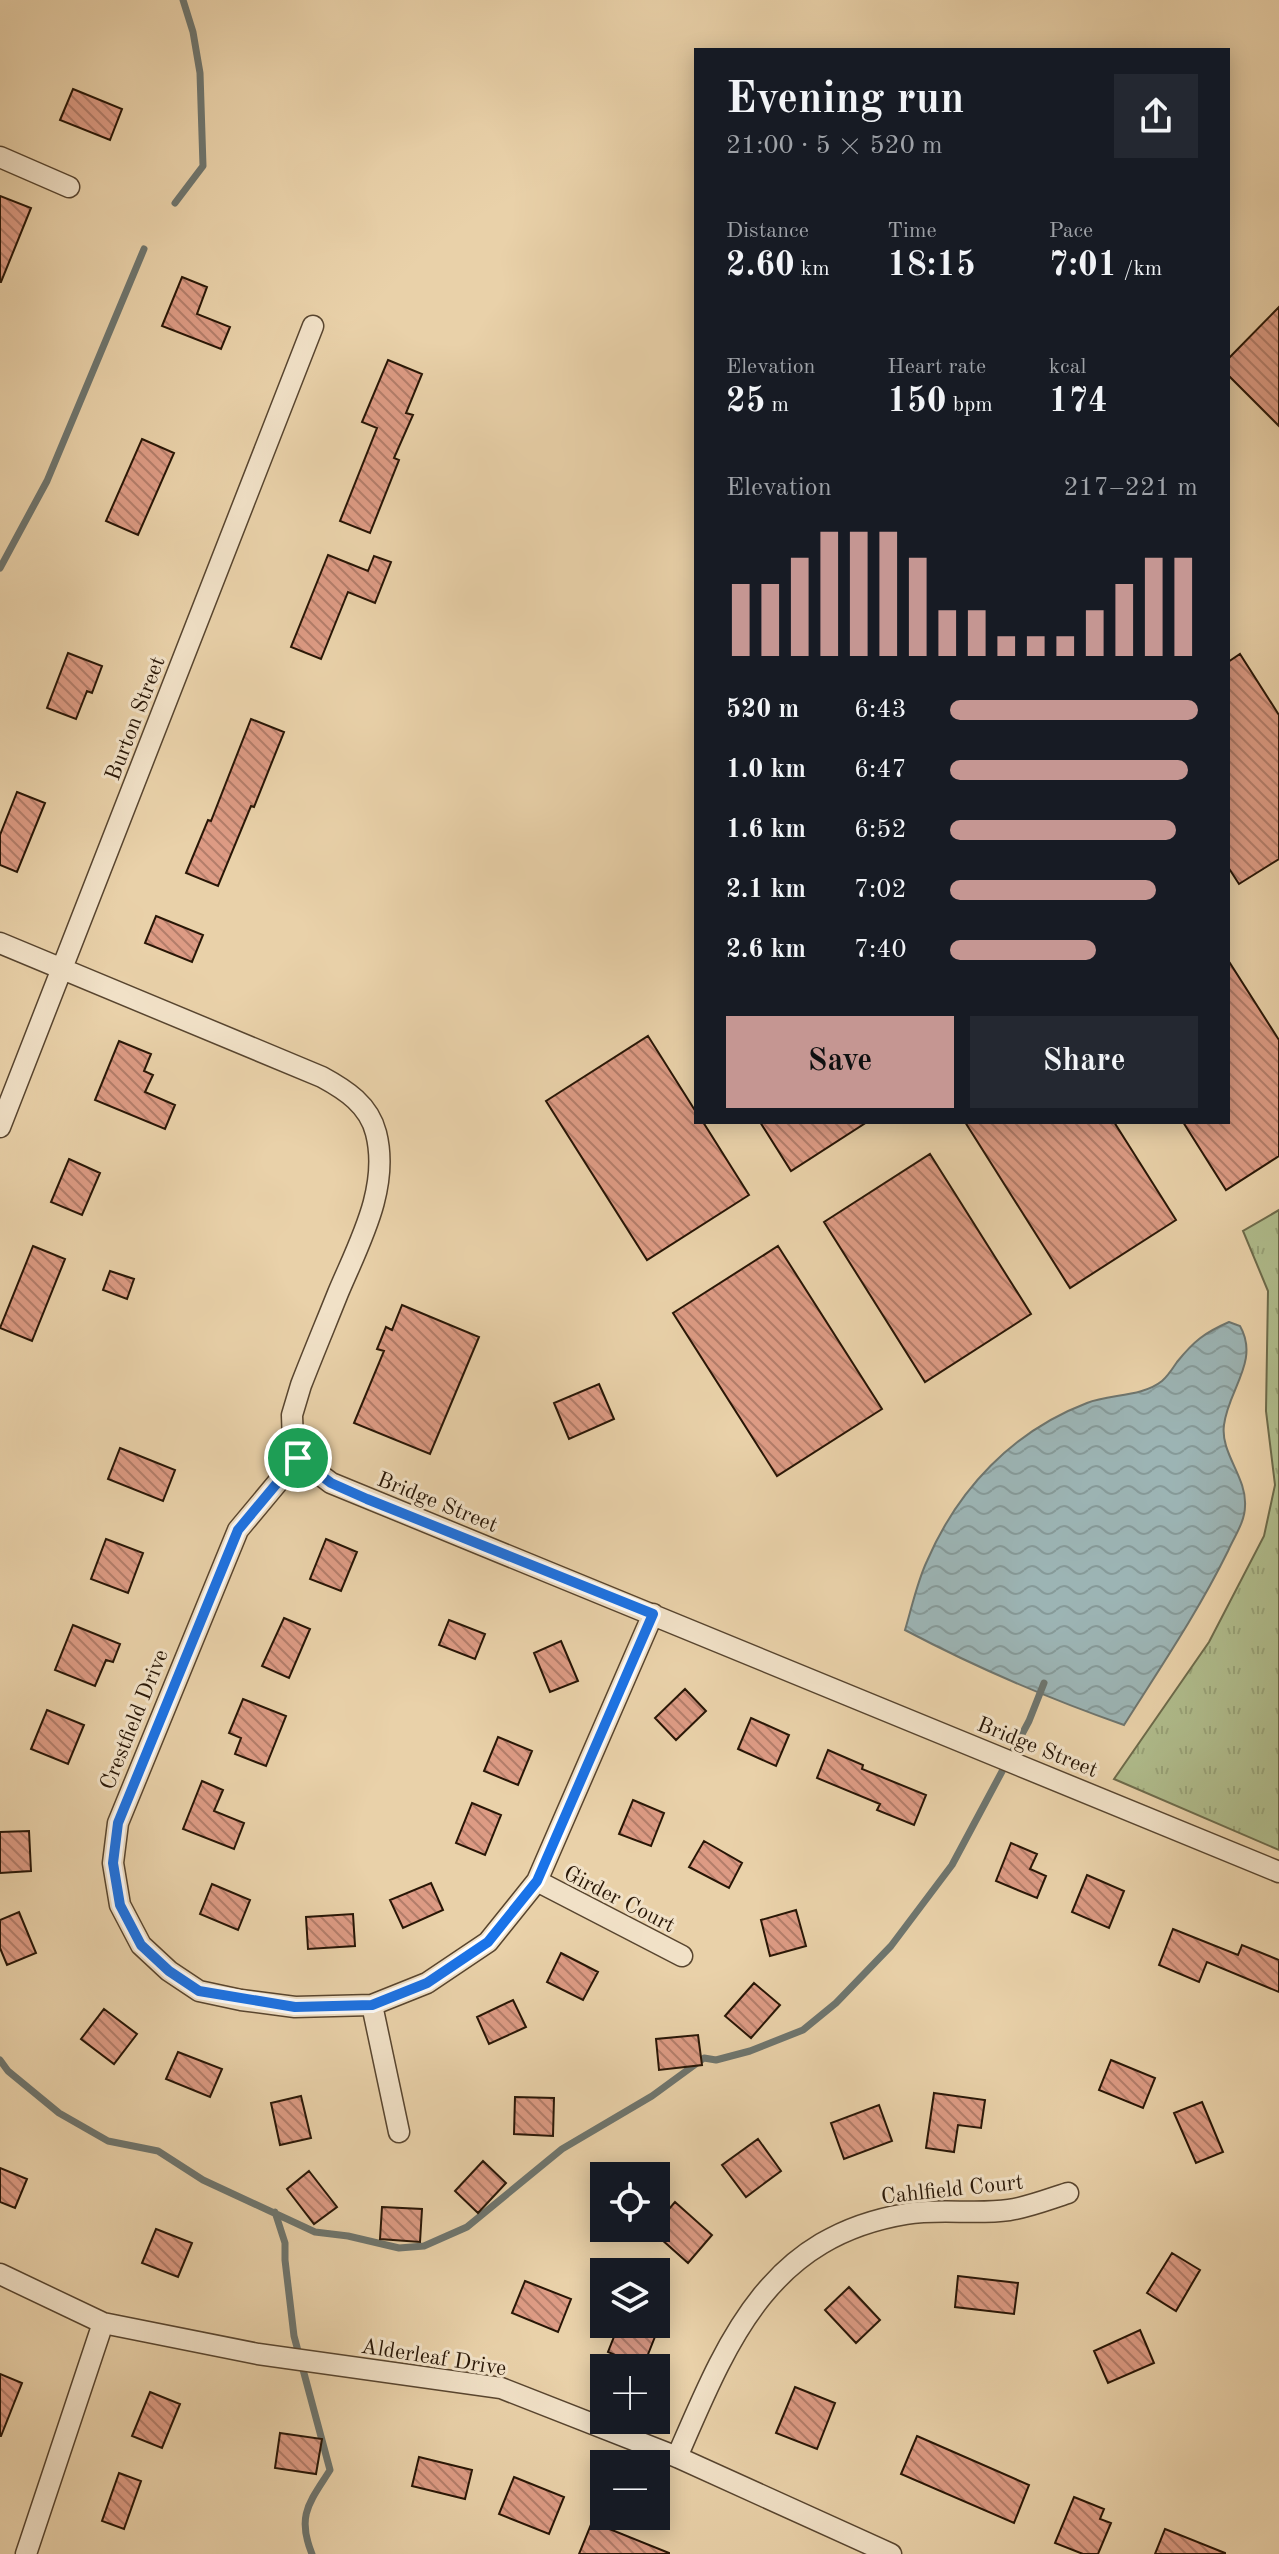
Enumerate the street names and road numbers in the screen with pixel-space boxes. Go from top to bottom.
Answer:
street label: Burton Street [102,654,170,784]
street label: Bridge Street [374,1469,501,1537]
street label: Crestfield Drive [97,1646,173,1793]
street label: Bridge Street [974,1714,1101,1782]
street label: Girder Court [560,1862,678,1937]
street label: Cahlfield Court [880,2172,1024,2208]
street label: Alderleaf Drive [360,2336,508,2380]

